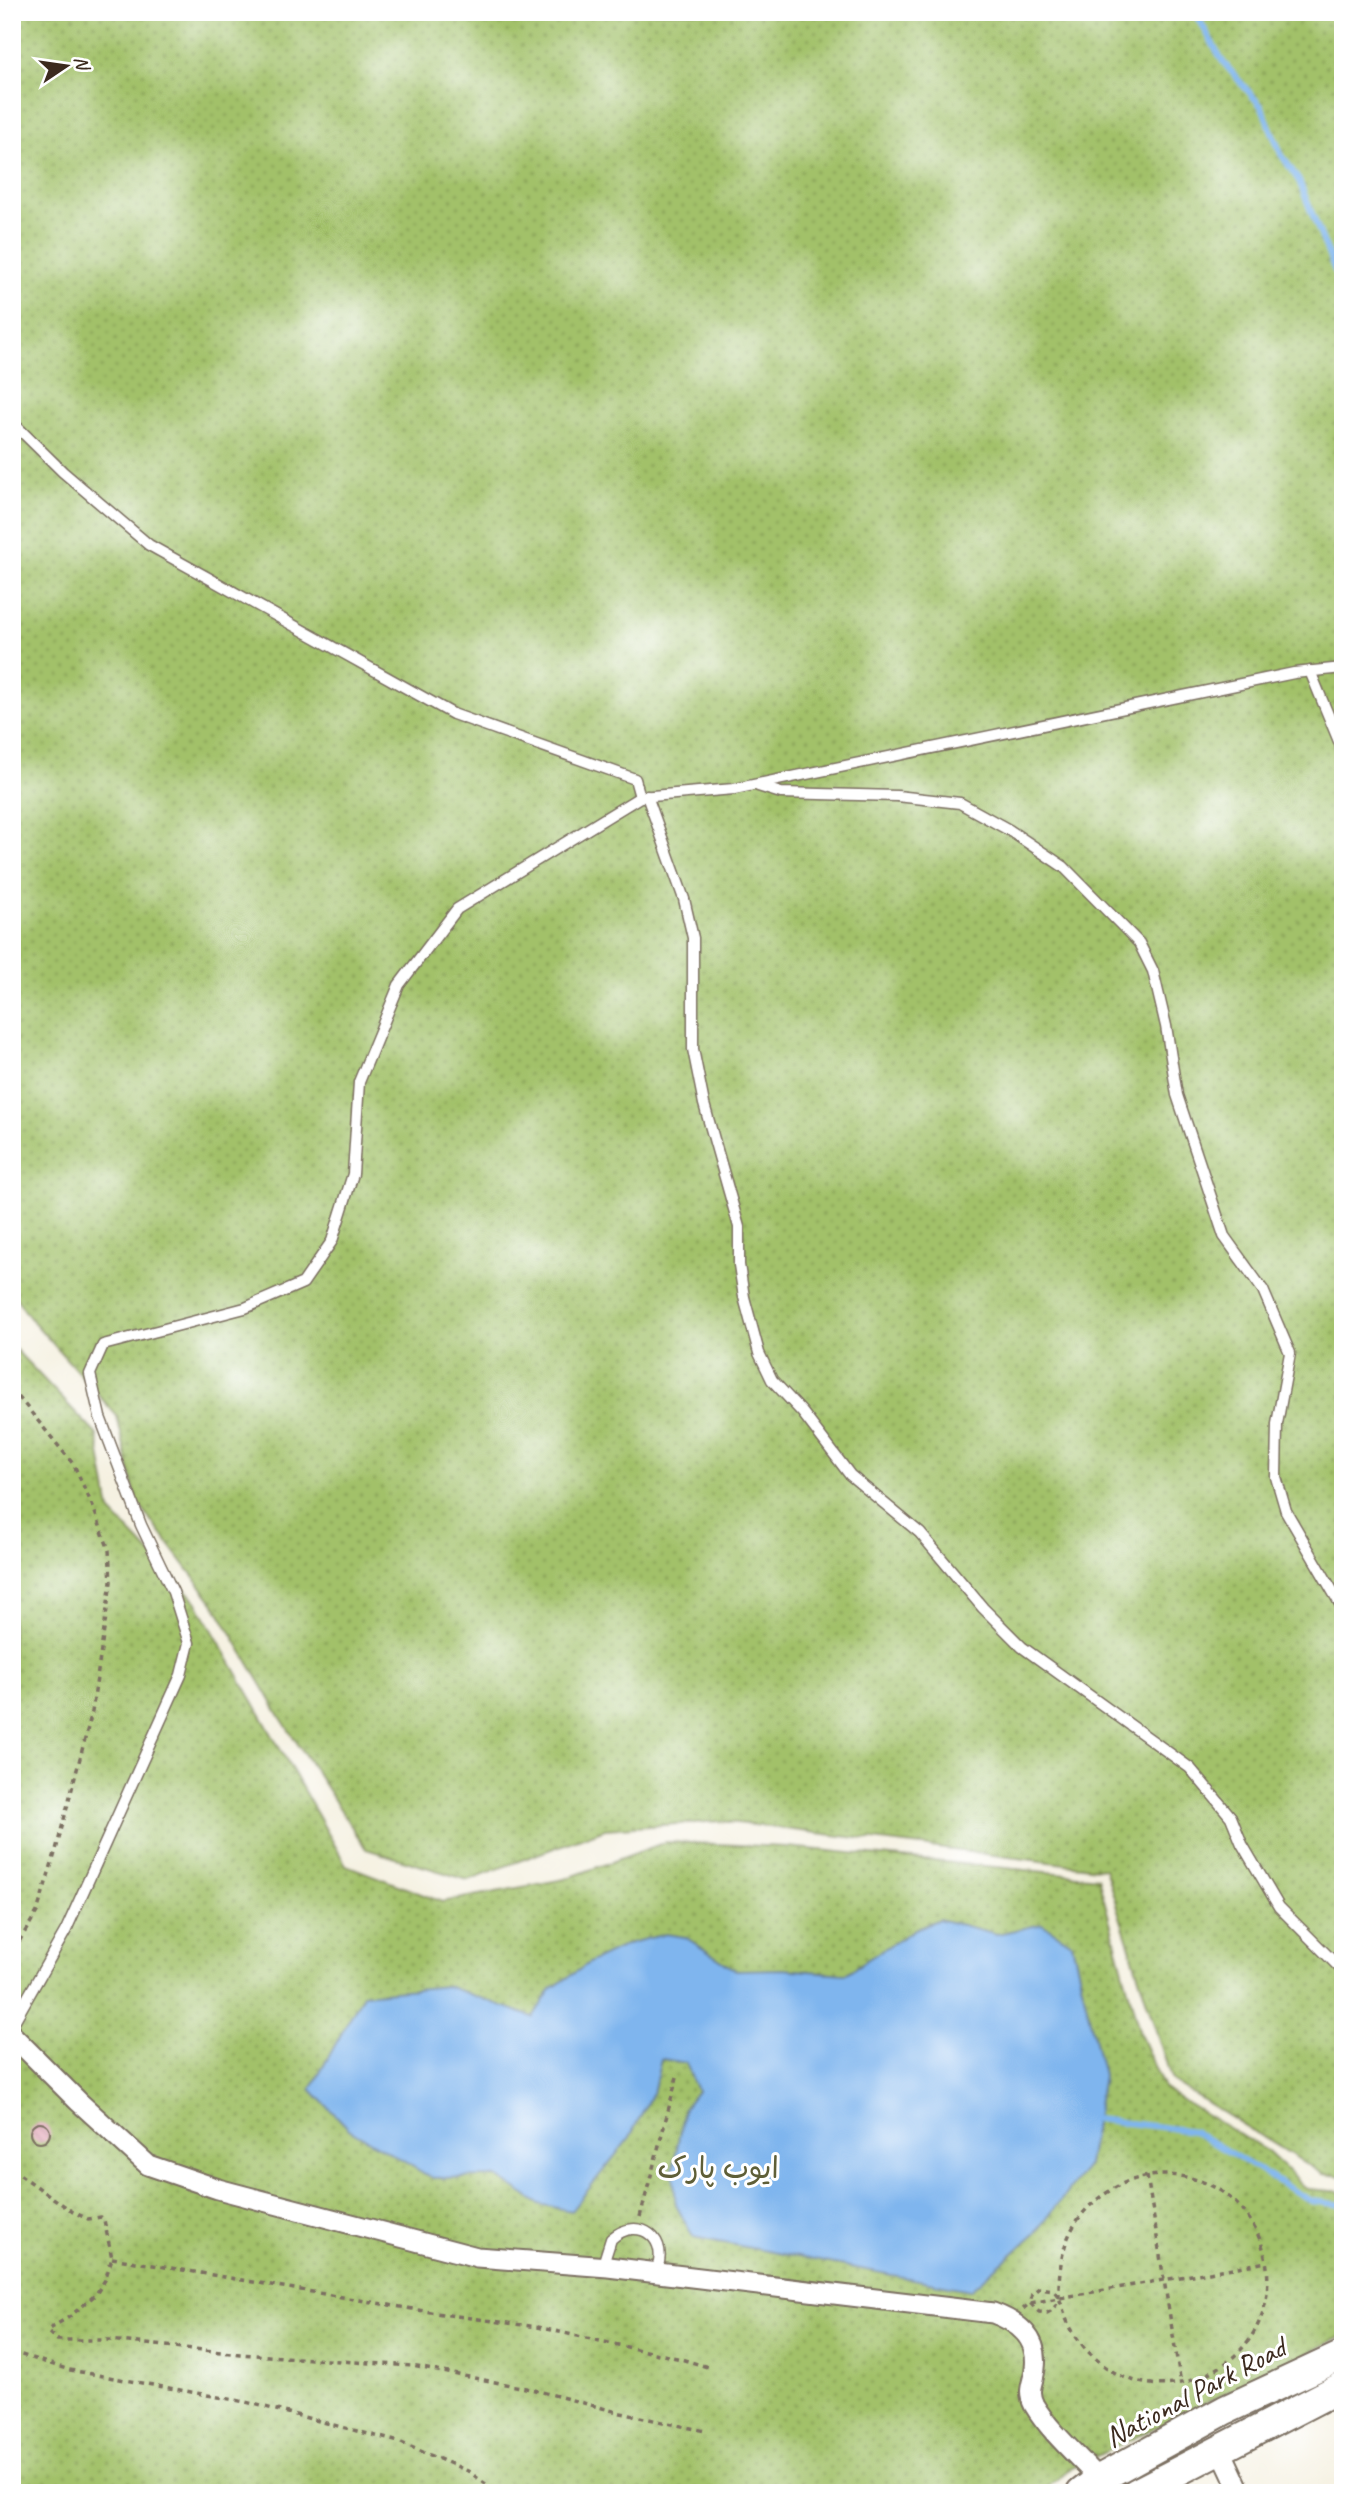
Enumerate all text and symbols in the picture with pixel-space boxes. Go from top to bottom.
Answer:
north arrow [32,32,102,102]
text: N [69,54,95,74]
park label: ایوب پارک [657,2149,779,2187]
street label: National Park Road [1098,2326,1296,2456]

